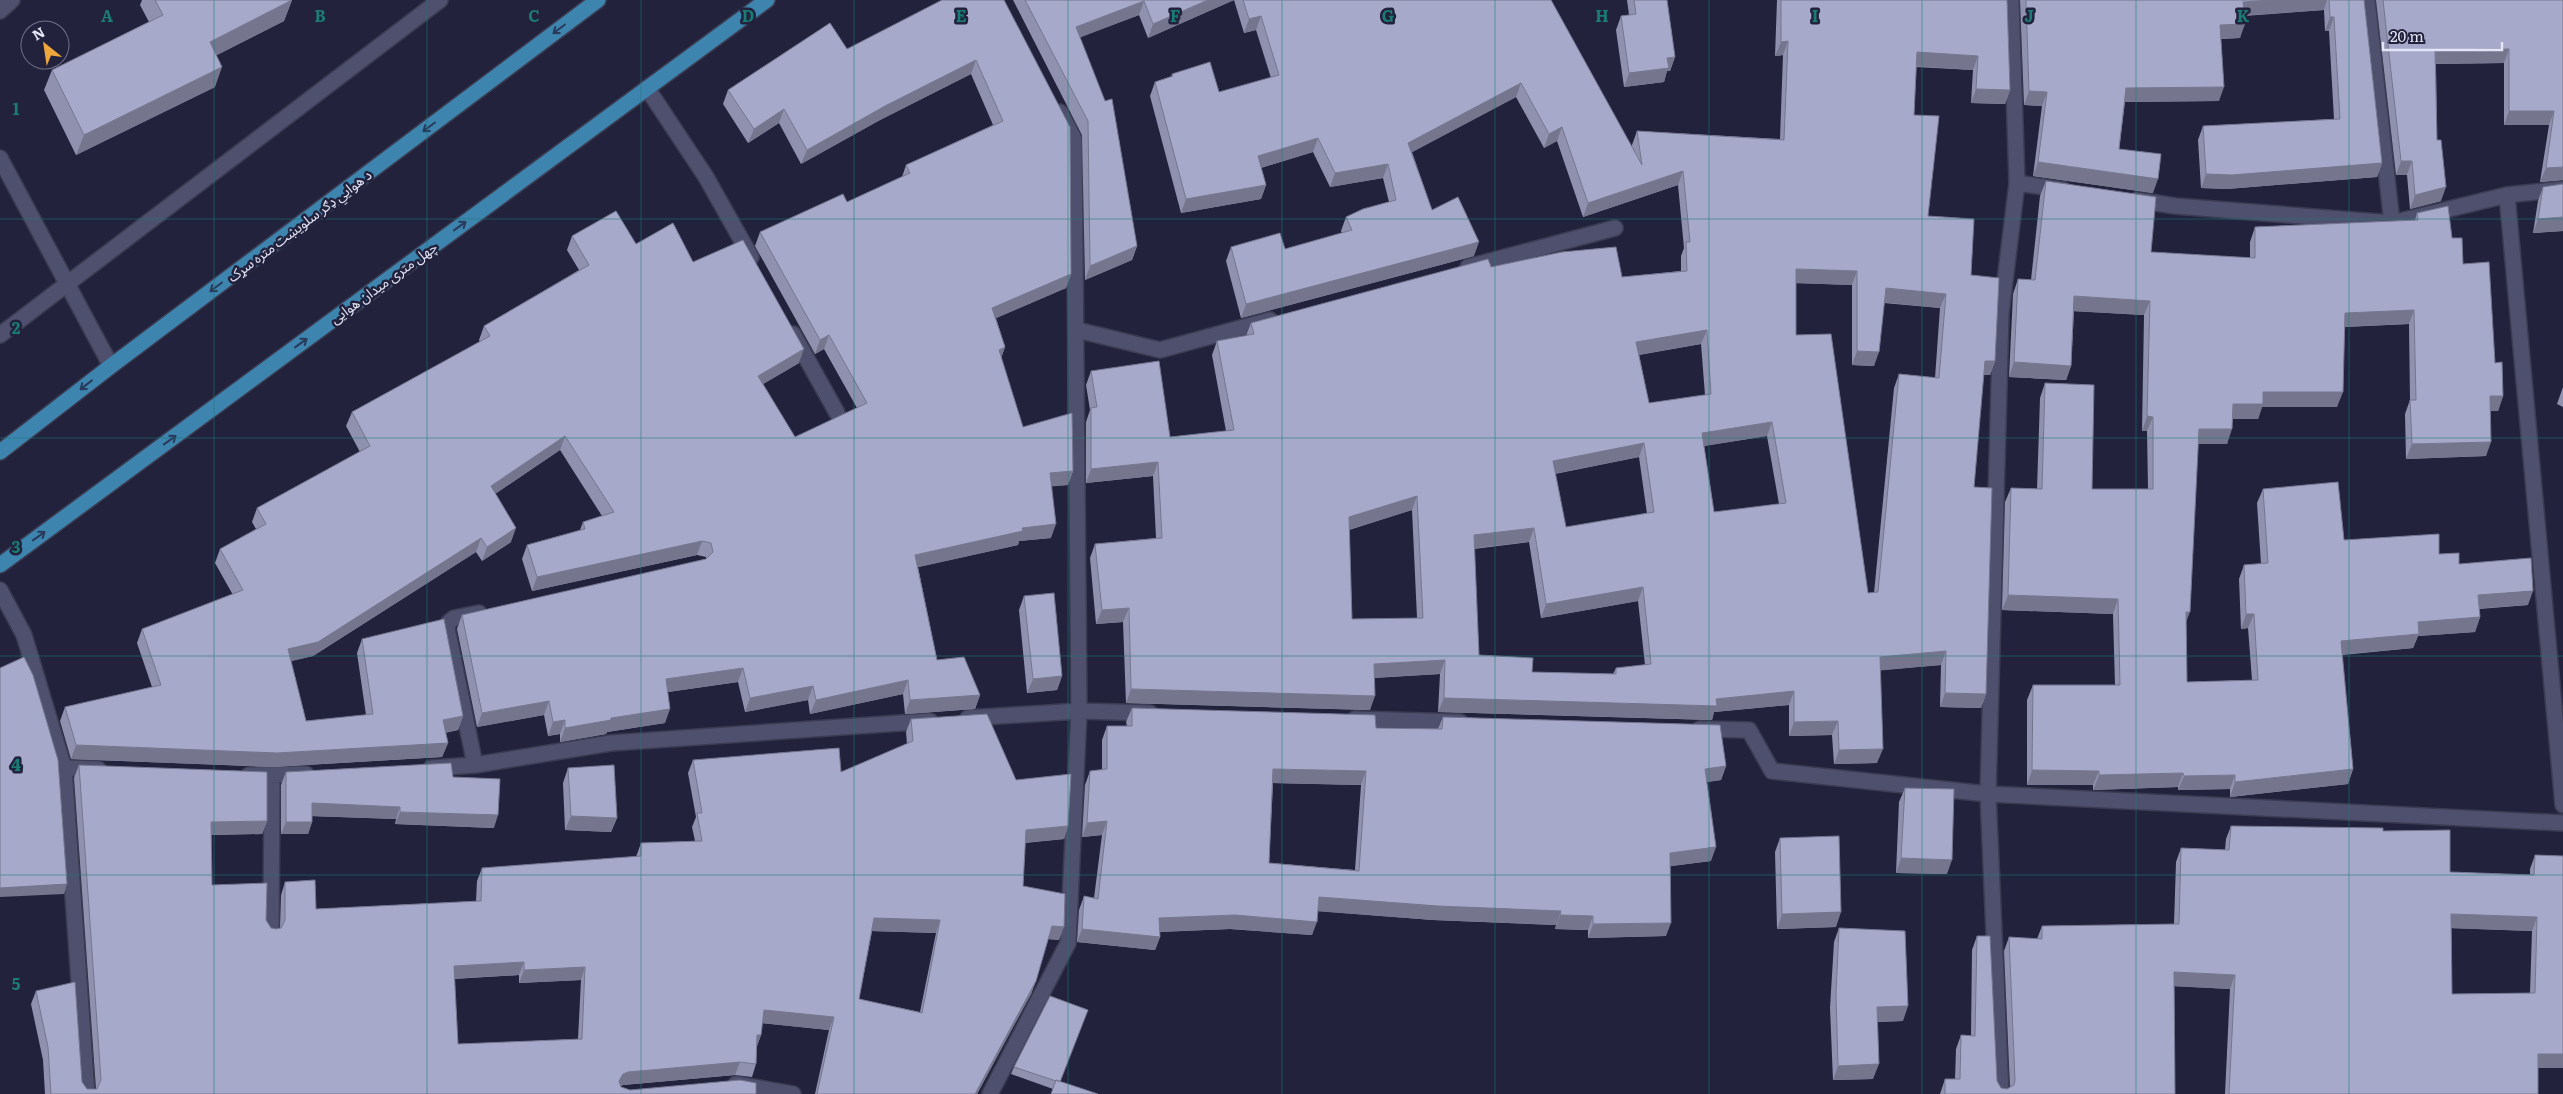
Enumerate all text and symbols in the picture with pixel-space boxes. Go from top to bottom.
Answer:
text: A [101,3,113,27]
text: B [314,3,326,27]
text: C [528,3,540,27]
text: D [742,3,754,27]
text: E [956,3,967,27]
text: F [1170,3,1180,27]
text: G [1382,3,1394,27]
text: H [1595,3,1609,27]
text: I [1812,3,1818,27]
text: J [2024,3,2034,27]
text: K [2237,3,2250,27]
north arrow [20,20,70,70]
scale bar [2383,20,2502,52]
text: N [28,21,48,44]
one-way arrow [553,24,566,35]
text: 20 m [2390,24,2424,47]
text: 1 [13,96,20,120]
one-way arrow [422,122,436,132]
street label: د هوايي ډګر سلویښت متره سړک [223,164,377,288]
one-way arrow [453,221,467,231]
street label: چهل متری میدان هوایی [325,236,441,329]
one-way arrow [210,282,223,293]
text: 2 [12,315,21,339]
one-way arrow [294,338,308,348]
one-way arrow [80,380,93,391]
one-way arrow [163,434,176,445]
one-way arrow [32,531,46,541]
text: 3 [12,534,21,558]
text: 4 [11,752,21,776]
text: 5 [12,971,21,995]

